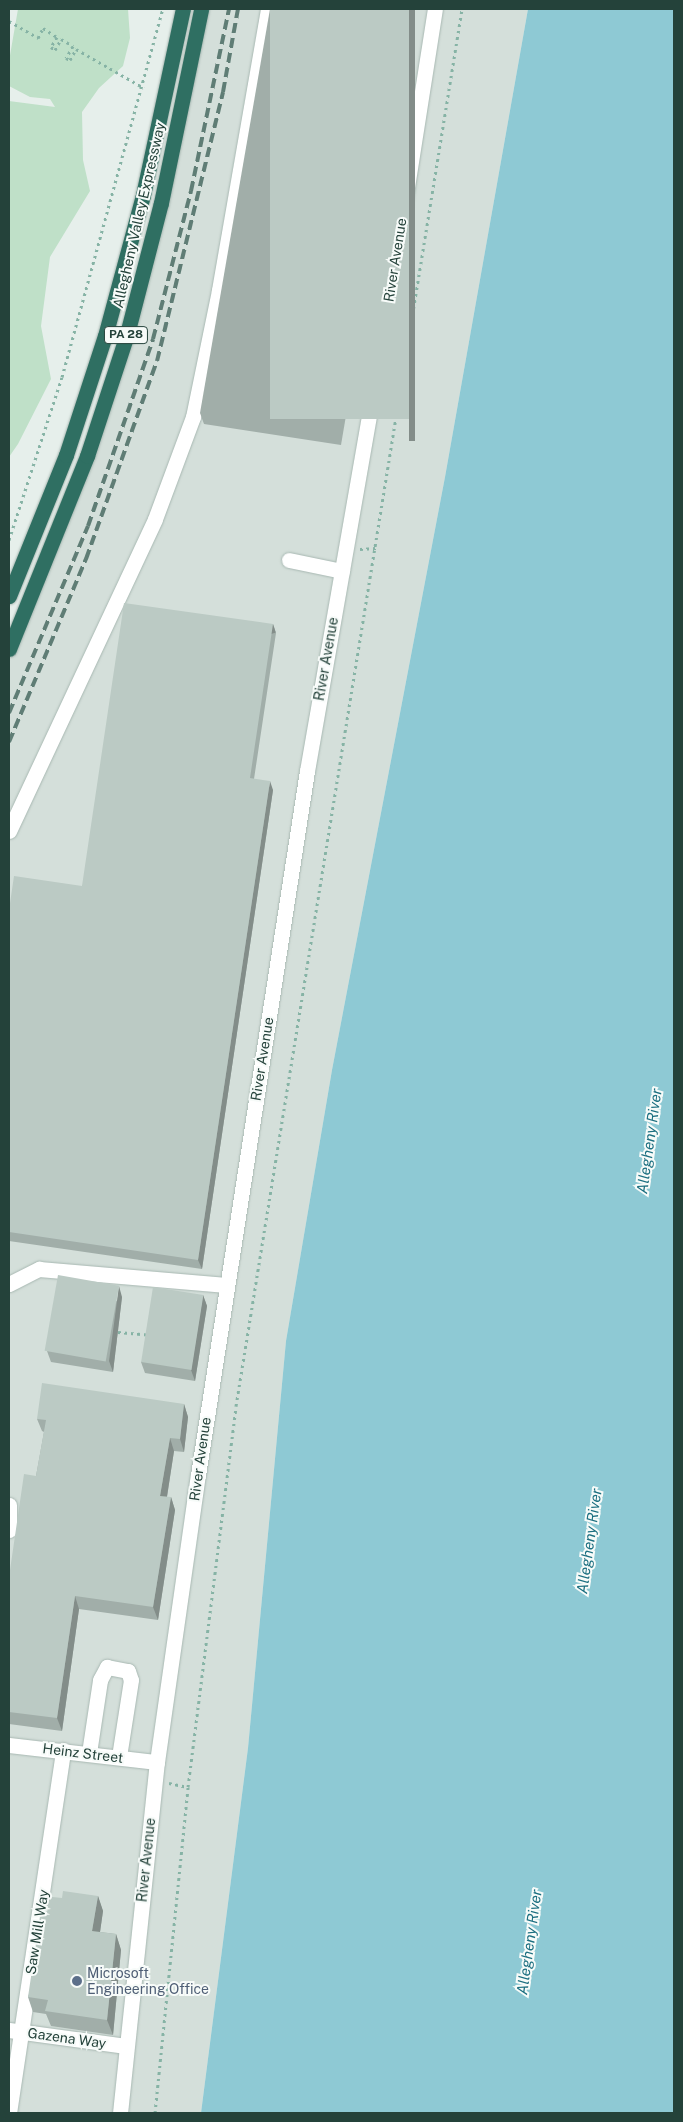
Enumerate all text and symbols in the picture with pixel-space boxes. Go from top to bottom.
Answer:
street label: Allegheny Valley Expressway [109,120,169,310]
street label: River Avenue [380,217,410,303]
road number: PA 28 [104,326,148,344]
street label: River Avenue [310,616,342,702]
street label: River Avenue [247,1016,277,1102]
water label: Allegheny River [633,1087,665,1195]
street label: River Avenue [186,1416,214,1502]
water label: Allegheny River [573,1487,605,1595]
street label: Heinz Street [42,1740,124,1766]
street label: River Avenue [133,1817,159,1903]
street label: Saw Mill Way [22,1888,52,1976]
water label: Allegheny River [513,1888,545,1996]
place label: Microsoft Engineering Office [87,1965,209,1998]
marker: Microsoft Engineering Office [71,1975,83,1987]
street label: Gazena Way [26,2024,108,2052]

